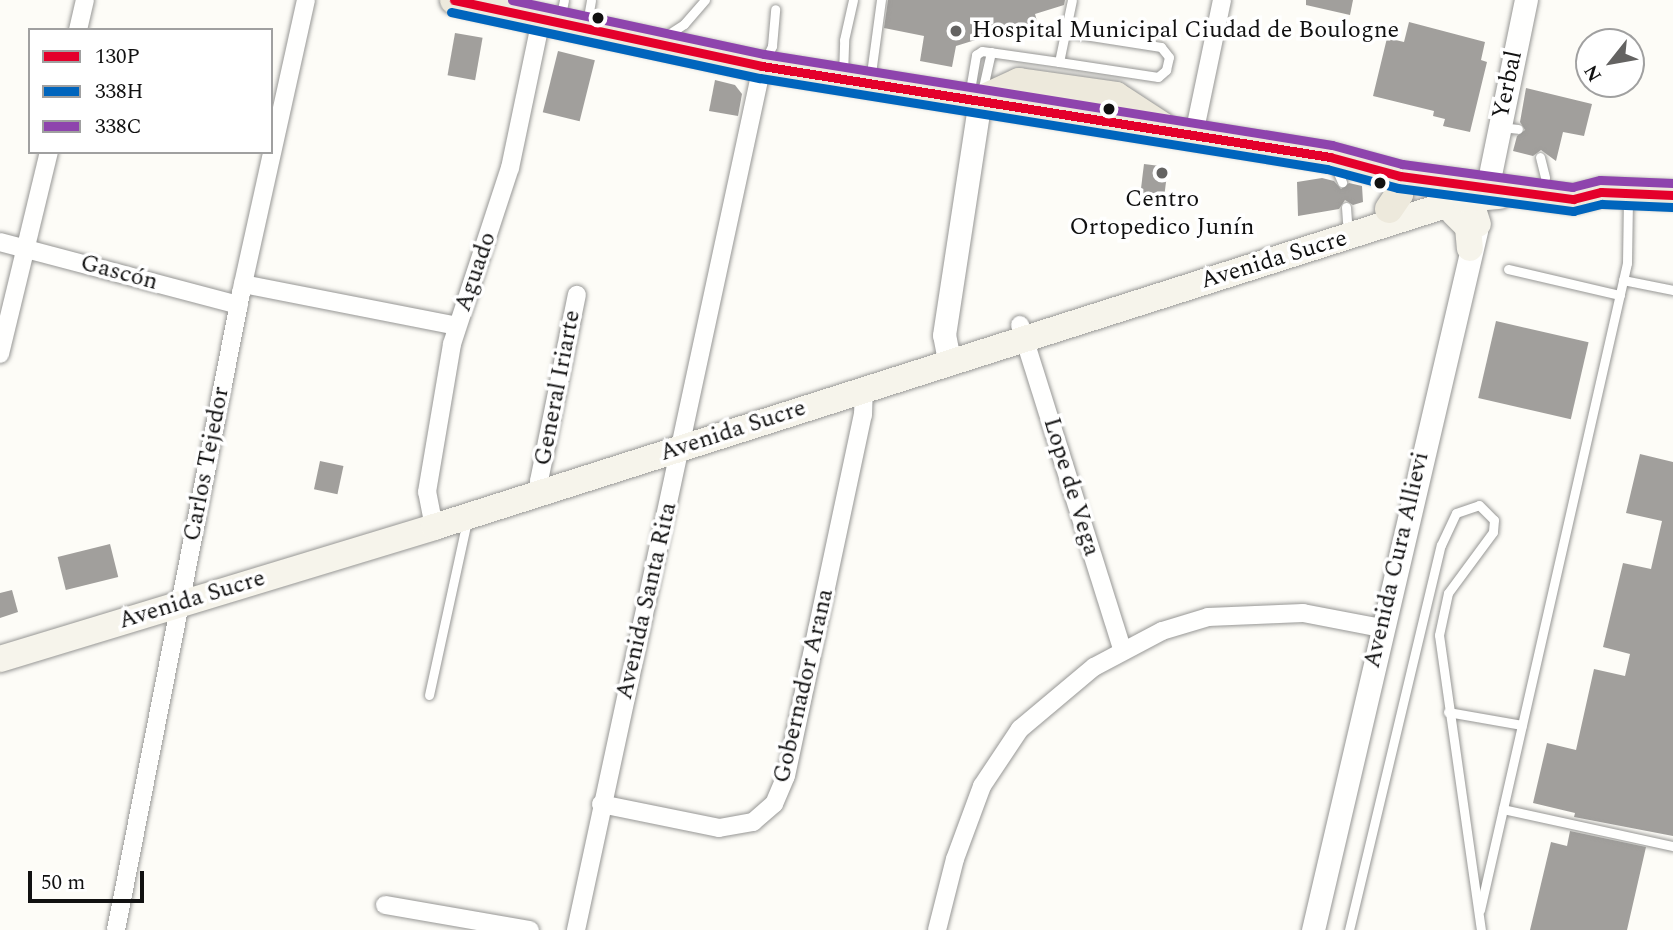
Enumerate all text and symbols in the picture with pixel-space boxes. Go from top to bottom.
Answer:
unlabelled marker [591,11,605,25]
place label: Hospital Municipal Ciudad de Boulogne [972,17,1399,45]
marker: Hospital Municipal Ciudad de Boulogne [946,21,966,41]
legend [28,28,273,154]
north arrow [1575,28,1645,98]
text: 130P [95,41,140,73]
street label: Yerbal [1487,48,1529,122]
text: N [1577,59,1610,87]
text: 338H [95,76,144,108]
unlabelled marker [1102,102,1116,116]
text: 338C [95,111,142,143]
marker: Centro Ortopedico Junín [1152,163,1172,183]
unlabelled marker [1373,176,1387,190]
place label: Centro Ortopedico Junín [1070,186,1254,242]
street label: Avenida Sucre [1197,224,1351,296]
street label: Aguado [449,228,503,316]
street label: Gascón [77,249,161,297]
street label: General Iriarte [529,308,587,468]
street label: Carlos Tejedor [178,384,236,544]
street label: Avenida Sucre [656,394,810,468]
street label: Lope de Vega [1036,414,1106,560]
street label: Avenida Cura Allievi [1358,449,1436,671]
street label: Avenida Santa Rita [610,500,684,702]
street label: Avenida Sucre [115,564,269,636]
street label: Gobernador Arana [768,586,840,786]
scale bar [32,856,147,900]
text: 50 m [41,867,85,899]

